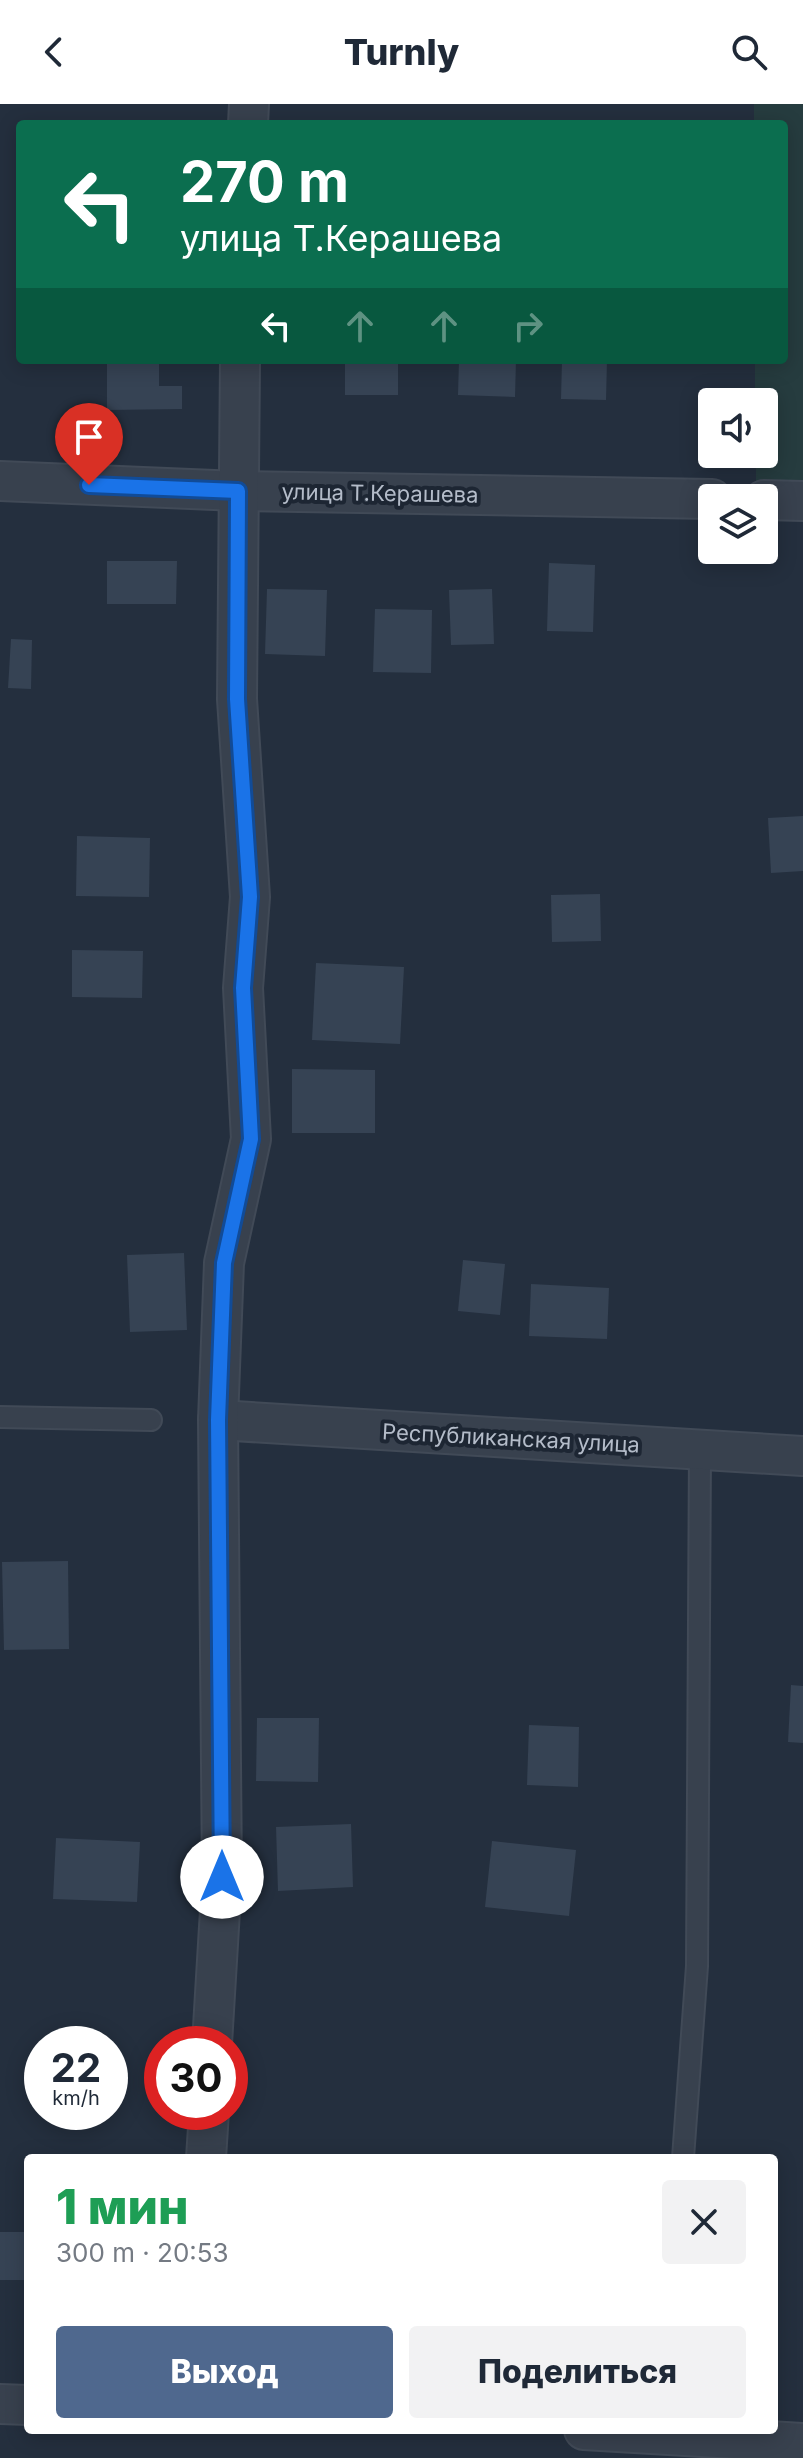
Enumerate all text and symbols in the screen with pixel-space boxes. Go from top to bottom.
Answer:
icon: back [32,30,76,74]
text: Turnly [344,30,459,74]
icon: search [727,30,771,74]
text: 270 m [180,148,349,216]
icon: left [48,152,152,256]
text: улица Т.Керашева [180,216,502,260]
icon: left [254,304,298,348]
icon: ahead [338,304,382,348]
icon: ahead [422,304,466,348]
icon: right [506,304,550,348]
map controls [698,388,778,564]
button: sound [698,388,778,468]
pin [55,403,123,485]
icon: arrive [67,415,111,459]
street label: улица Т.Керашева [281,478,479,508]
button: layers [698,484,778,564]
street label: Республиканская улица [381,1418,641,1458]
position arrow [180,1835,264,1919]
speed limit sign: 30 [144,2026,248,2130]
text: 22 [51,2043,101,2092]
text: km/h [52,2086,100,2110]
text: 1 мин [56,2177,188,2236]
button: close [662,2180,746,2264]
text: 300 m · 20:53 [56,2237,229,2268]
button: Выход [56,2326,393,2418]
button: Поделиться [409,2326,746,2418]

